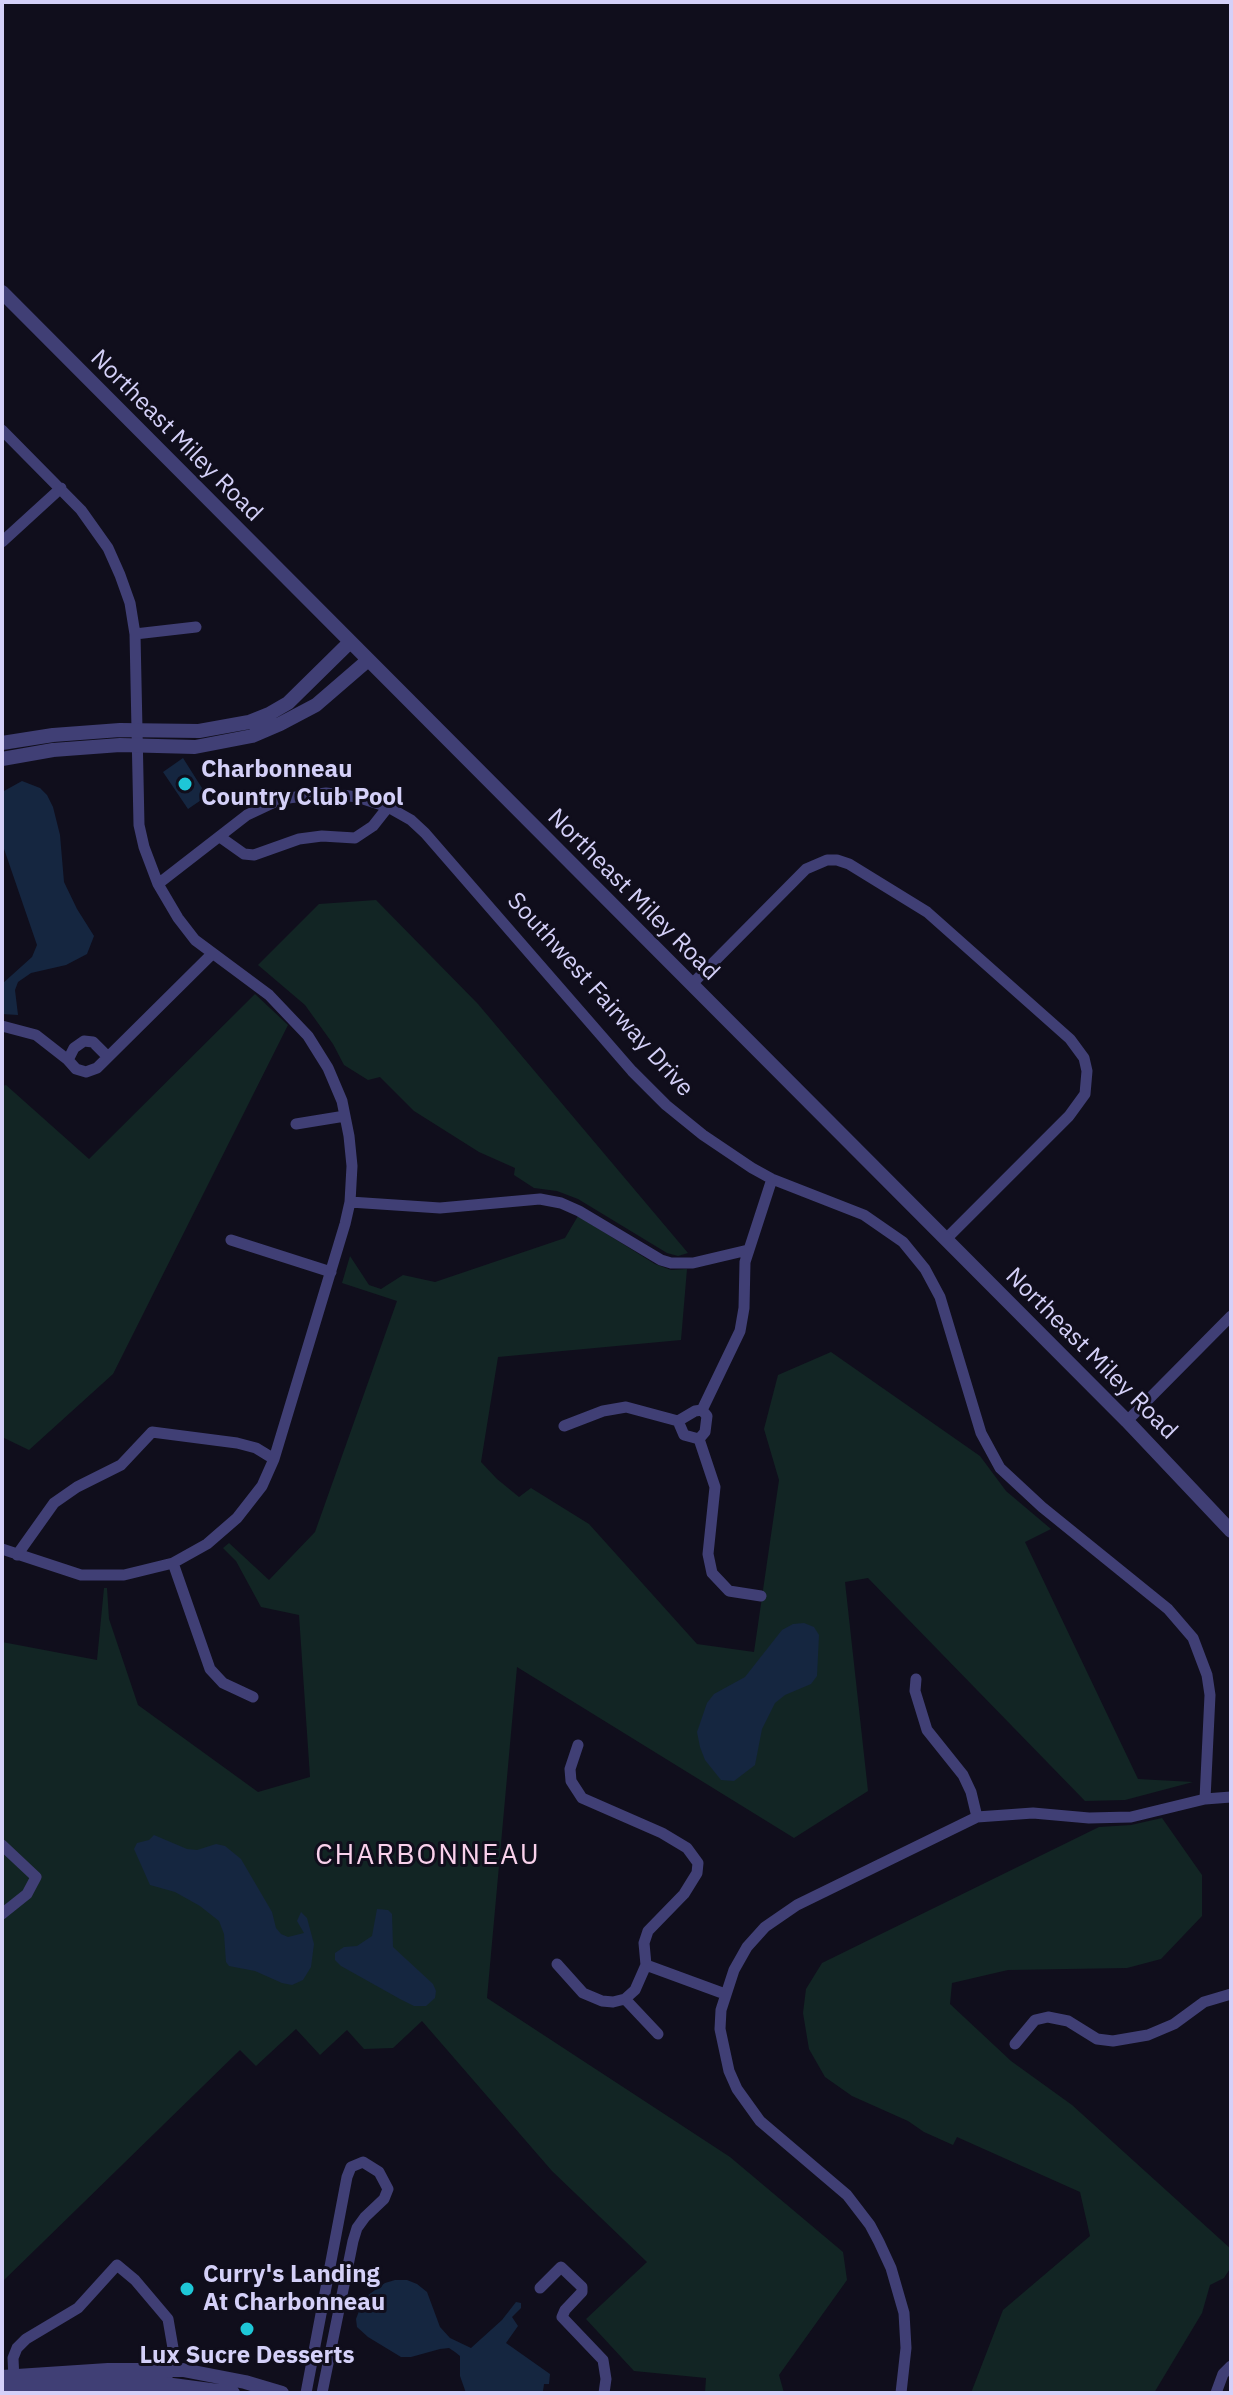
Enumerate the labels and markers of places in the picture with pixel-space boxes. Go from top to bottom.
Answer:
place label: Charbonneau Country Club Pool [201,756,403,812]
marker: Charbonneau Country Club Pool [176,775,194,793]
place label: Curry's Landing At Charbonneau [203,2261,385,2317]
marker: Curry's Landing At Charbonneau [178,2280,196,2298]
marker: Lux Sucre Desserts [238,2320,256,2338]
place label: Lux Sucre Desserts [139,2342,355,2370]

